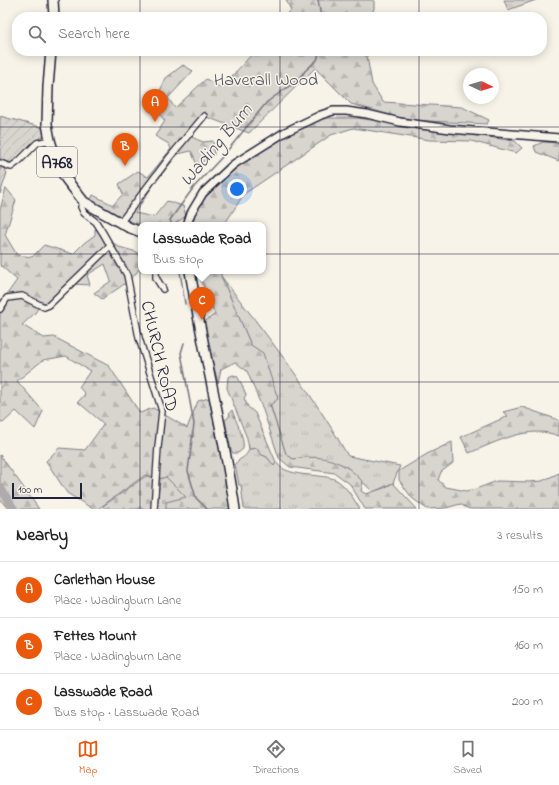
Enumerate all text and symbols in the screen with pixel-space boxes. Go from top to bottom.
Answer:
search box [12,12,547,56]
icon: search [26,23,48,45]
text: Search here [58,23,130,45]
park label: Haverall Wood [214,68,318,94]
north arrow [463,68,499,104]
pin: A [142,89,168,122]
water label: Wading Burn [174,98,261,193]
pin: B [112,133,138,166]
road number: A768 [37,147,77,177]
your location [227,179,247,199]
popup [138,222,266,274]
text: Lasswade Road [153,228,251,250]
text: Bus stop [153,250,204,269]
pin: C [189,287,215,320]
street label: CHURCH ROAD [133,298,183,414]
scale bar [12,481,82,500]
text: 100 m [18,482,42,498]
text: Nearby [16,523,68,548]
text: 3 results [497,526,543,545]
text: Carlethan House [54,569,155,591]
text: A [25,580,33,599]
text: 150 m [512,580,543,599]
text: Place · Wadingburn Lane [54,591,181,610]
text: Fettes Mount [54,625,137,647]
text: B [25,636,33,655]
text: 160 m [514,636,543,655]
text: Place · Wadingburn Lane [54,647,181,666]
text: Lasswade Road [54,681,152,703]
text: C [25,692,33,711]
text: 200 m [512,692,543,711]
text: Bus stop · Lasswade Road [54,703,199,722]
tab: Map [77,738,99,778]
tab: Directions [253,738,299,778]
tab: Saved [453,738,482,778]

